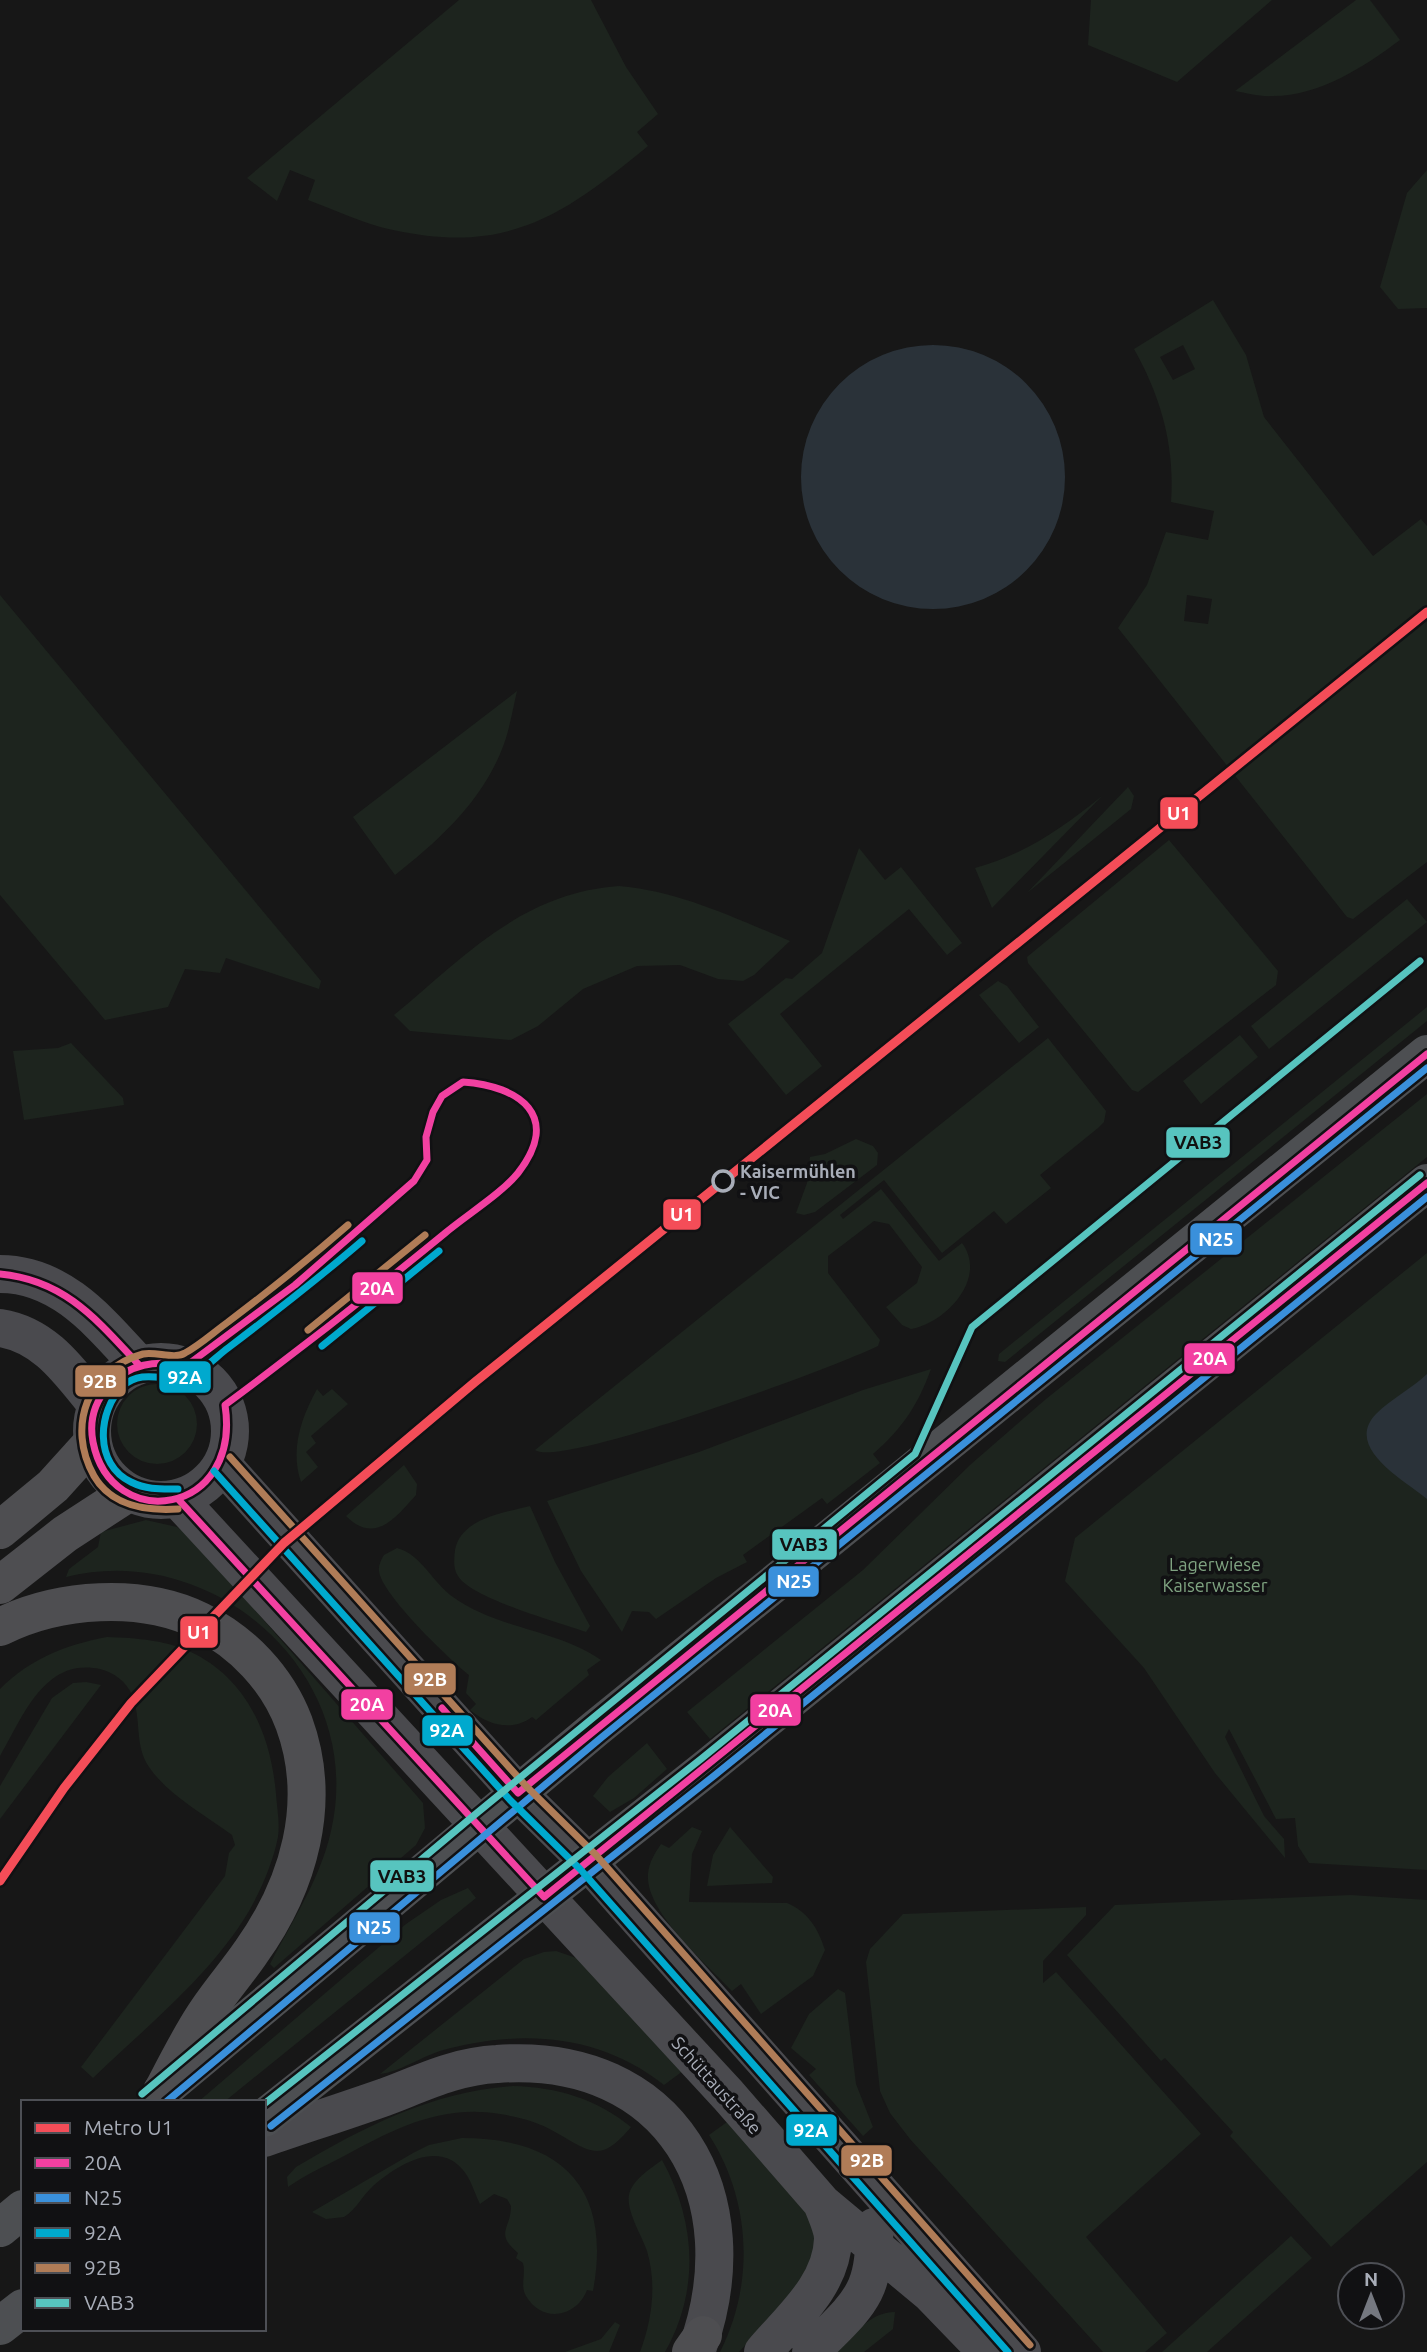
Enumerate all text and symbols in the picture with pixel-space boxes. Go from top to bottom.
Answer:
line badge: U1 [1159,796,1199,830]
text: U1 [1167,802,1191,824]
line badge: VAB3 [1165,1126,1231,1159]
text: VAB3 [1174,1131,1222,1153]
place label: Kaisermühlen - VIC [740,1161,856,1202]
marker: Kaisermühlen - VIC [712,1170,734,1192]
line badge: U1 [662,1198,702,1231]
text: U1 [670,1203,694,1225]
line badge: N25 [1189,1222,1243,1256]
text: N25 [1198,1228,1234,1250]
line badge: 20A [351,1271,404,1305]
text: 20A [360,1277,395,1299]
line badge: 20A [1183,1342,1236,1375]
text: 20A [1193,1347,1228,1369]
line badge: 92A [158,1360,212,1394]
line badge: 92B [74,1364,127,1398]
text: 92A [168,1366,203,1388]
text: 92B [83,1370,117,1392]
line badge: VAB3 [771,1528,838,1561]
text: VAB3 [780,1533,828,1555]
park label: Lagerwiese Kaiserwasser [1162,1554,1268,1595]
line badge: N25 [767,1565,820,1598]
text: N25 [776,1570,812,1592]
line badge: U1 [179,1615,219,1649]
text: U1 [187,1621,211,1643]
line badge: 92B [403,1662,457,1696]
text: 92B [413,1668,447,1690]
line badge: 20A [340,1688,394,1721]
text: 20A [350,1693,385,1715]
line badge: 20A [749,1693,802,1727]
text: 20A [758,1699,793,1721]
line badge: 92A [421,1714,474,1747]
text: 92A [430,1719,465,1741]
line badge: VAB3 [369,1859,435,1893]
text: VAB3 [378,1865,426,1887]
line badge: N25 [348,1911,401,1944]
text: N25 [356,1916,392,1938]
street label: Schüttaustraße [668,2032,766,2138]
legend [21,2100,266,2331]
line badge: 92A [785,2113,838,2147]
text: Metro U1 [84,2115,173,2139]
text: 92A [794,2119,829,2141]
line badge: 92B [840,2144,893,2177]
text: 92B [850,2149,884,2171]
text: 20A [84,2150,122,2174]
text: N25 [84,2185,123,2209]
text: 92A [84,2220,122,2244]
text: 92B [84,2255,121,2279]
north arrow [1336,2261,1406,2331]
text: N [1364,2268,1378,2290]
text: VAB3 [84,2290,135,2314]

